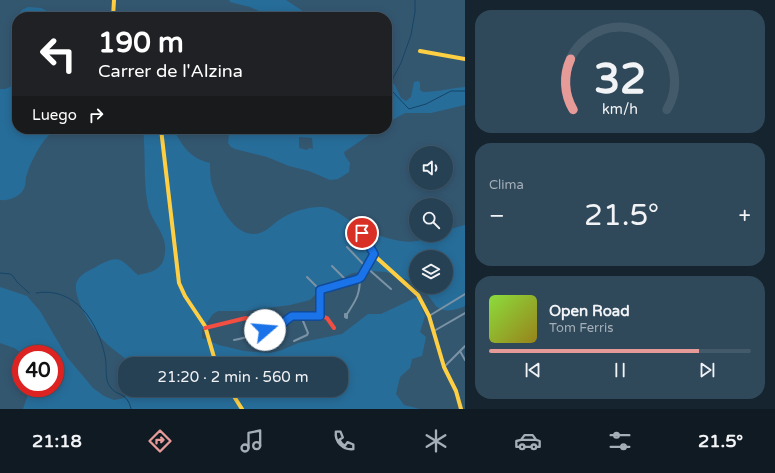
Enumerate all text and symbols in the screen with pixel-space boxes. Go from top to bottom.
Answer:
text: 190 m [98,26,184,60]
icon: left [32,28,84,80]
text: 32 [594,54,646,104]
text: Carrer de l'Alzina [98,60,243,82]
text: km/h [602,100,638,117]
icon: right [85,104,107,126]
text: Luego [32,106,77,124]
map controls [409,146,453,294]
button: sound [409,146,453,190]
text: Clima [489,177,524,193]
text: 21.5° [584,197,659,234]
button: search [409,198,453,242]
text: − [489,203,505,229]
text: + [739,203,751,229]
pin [345,216,379,250]
icon: arrive [351,222,373,244]
button: layers [409,250,453,294]
text: Open Road [549,302,630,320]
position arrow [244,309,286,351]
text: Tom Ferris [549,320,613,336]
speed limit sign: 40 [12,345,64,397]
icon: previous [522,359,544,381]
icon: pause [609,359,631,381]
icon: next [696,359,718,381]
text: 21:20 · 2 min · 560 m [158,368,308,386]
icon: directions [146,427,174,455]
icon: music [238,427,266,455]
icon: phone [330,427,358,455]
icon: climate [422,427,450,455]
icon: car [514,427,542,455]
icon: filters [606,427,634,455]
text: 21:18 [32,430,82,452]
text: 21.5° [698,430,743,452]

